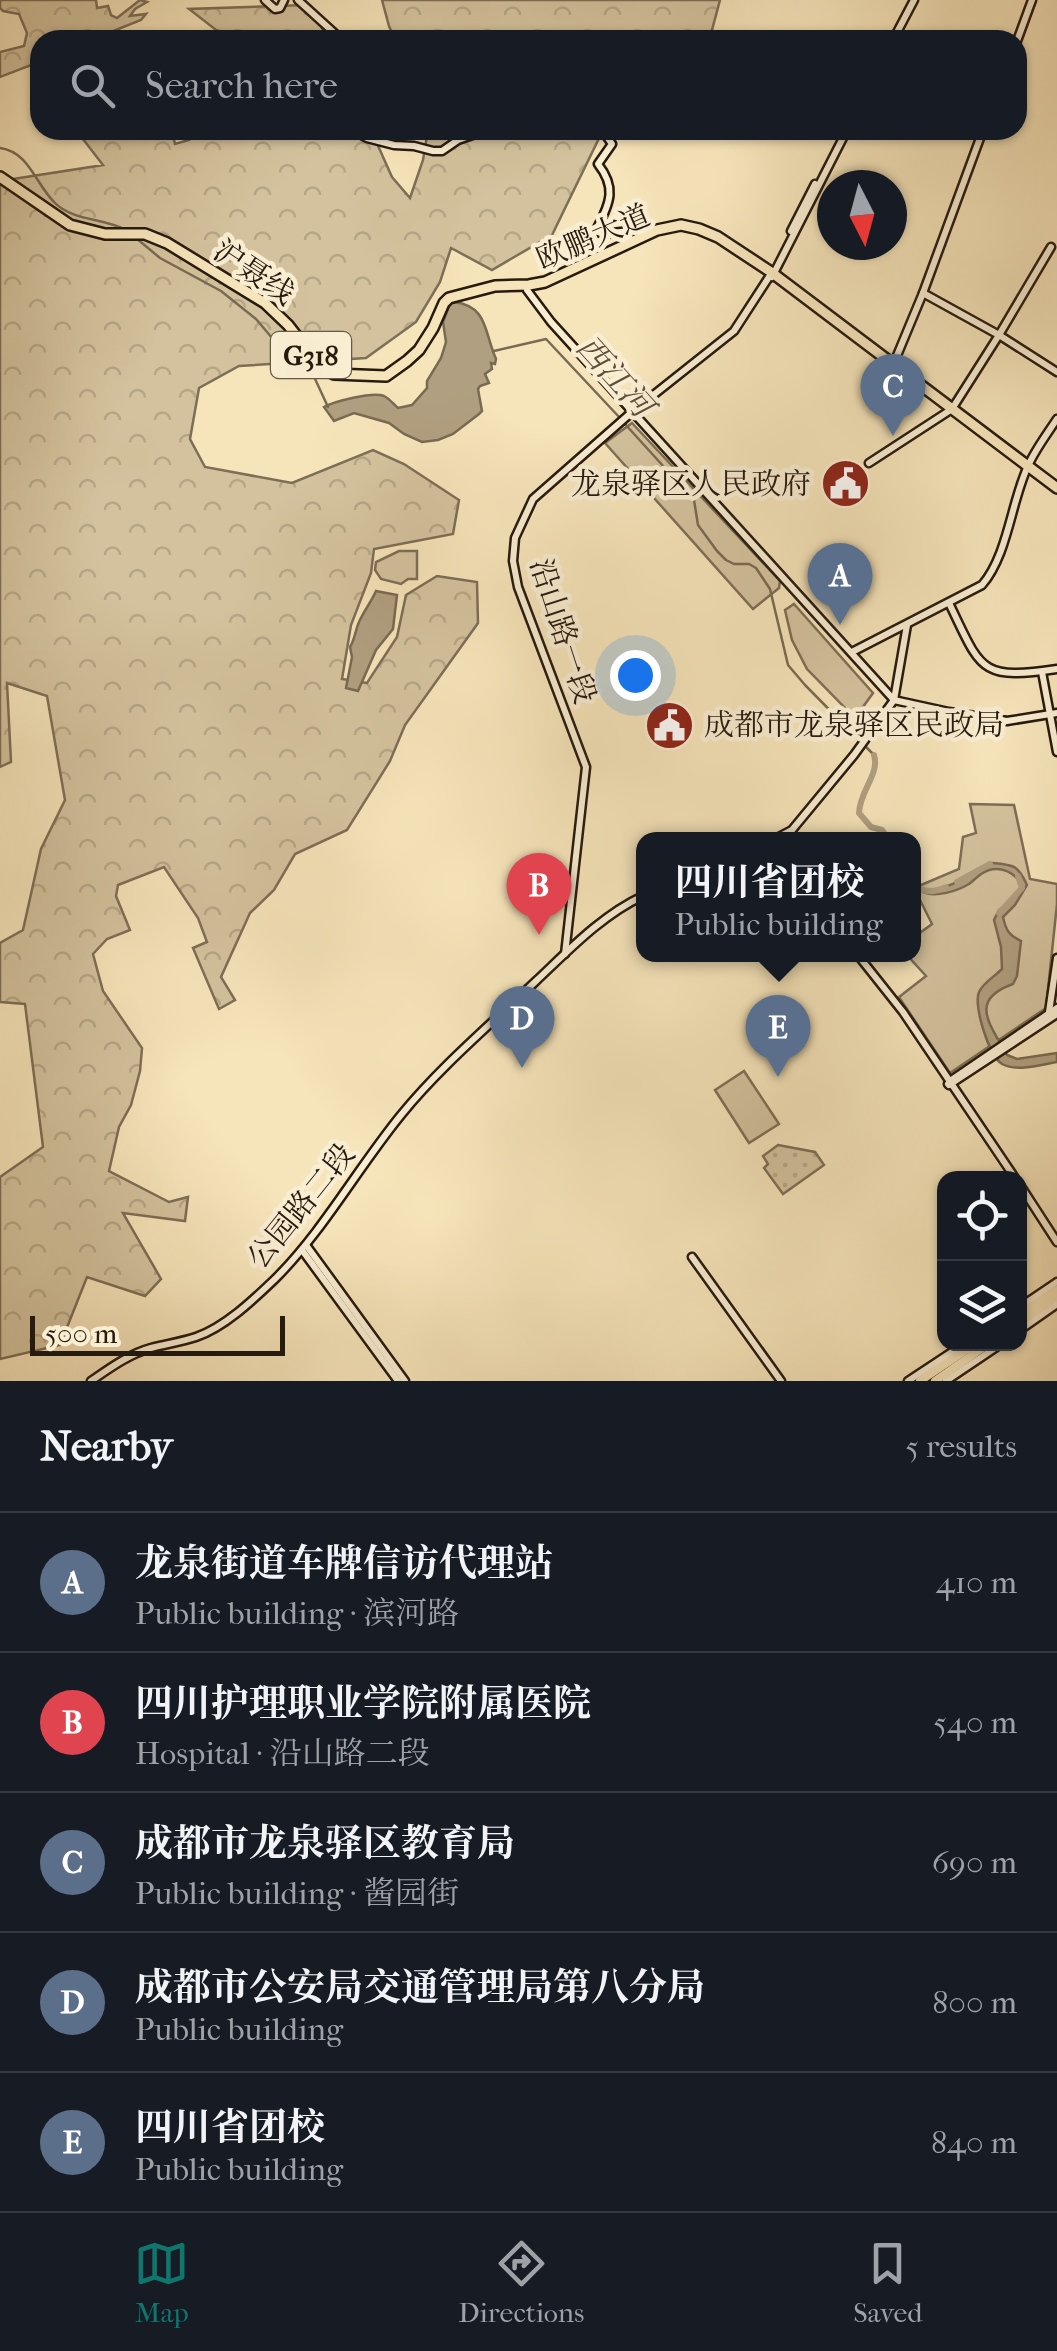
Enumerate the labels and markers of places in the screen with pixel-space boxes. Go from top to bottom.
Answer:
pin: C [860,354,926,436]
public building icon: 龙泉驿区人民政府 [820,458,872,510]
place label: 龙泉驿区人民政府 [571,467,811,502]
pin: A [808,542,872,625]
public building icon: 成都市龙泉驿区民政局 [643,699,695,751]
place label: 成都市龙泉驿区民政局 [704,708,1004,743]
pin: B [506,852,572,935]
pin: D [490,986,554,1068]
pin: E [746,994,810,1077]

